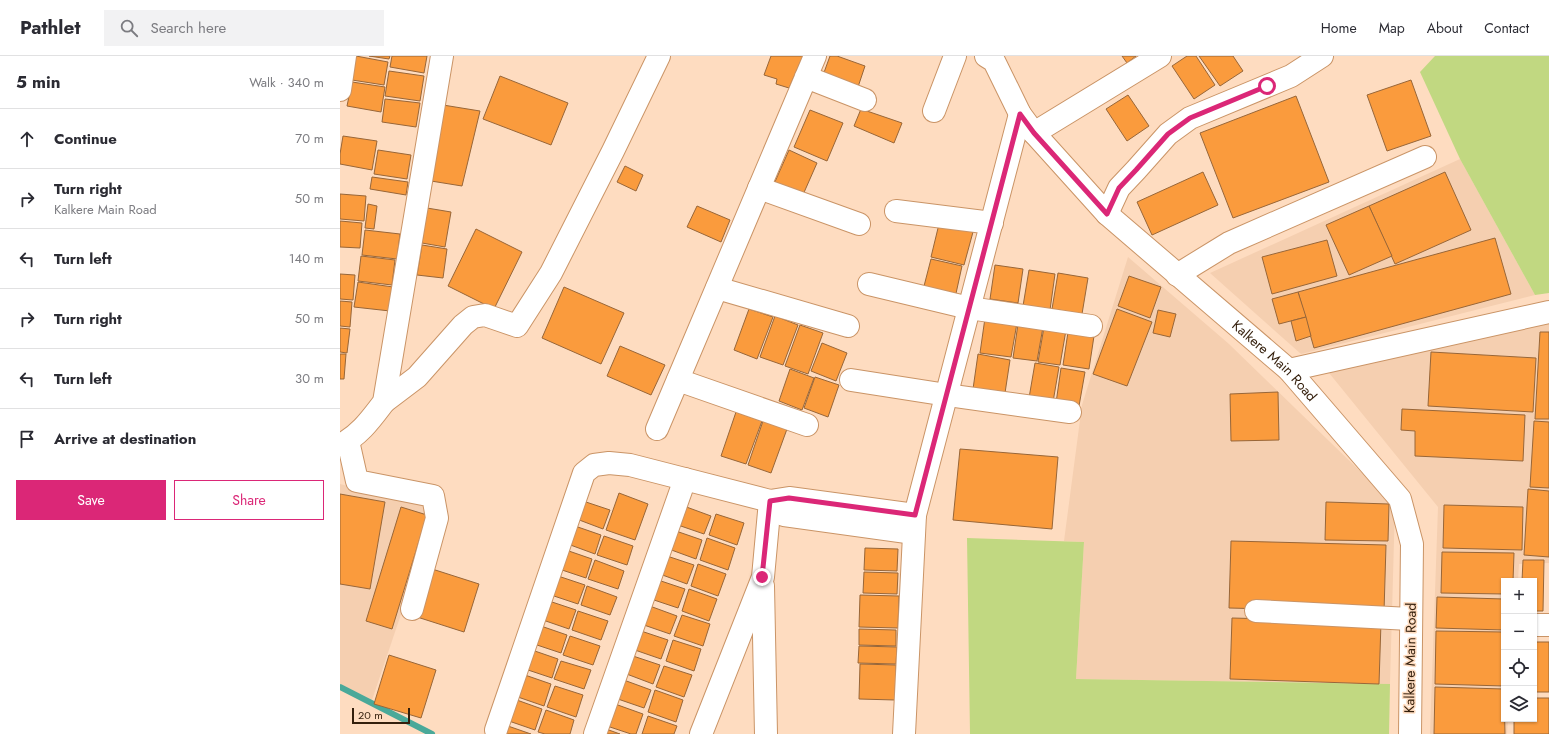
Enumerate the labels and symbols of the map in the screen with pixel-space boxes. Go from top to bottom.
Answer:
route start [1258,77,1276,95]
street label: Kalkere Main Road [1228,315,1322,406]
route end [753,568,771,586]
street label: Kalkere Main Road [1399,603,1421,713]
scale bar [352,706,410,725]

